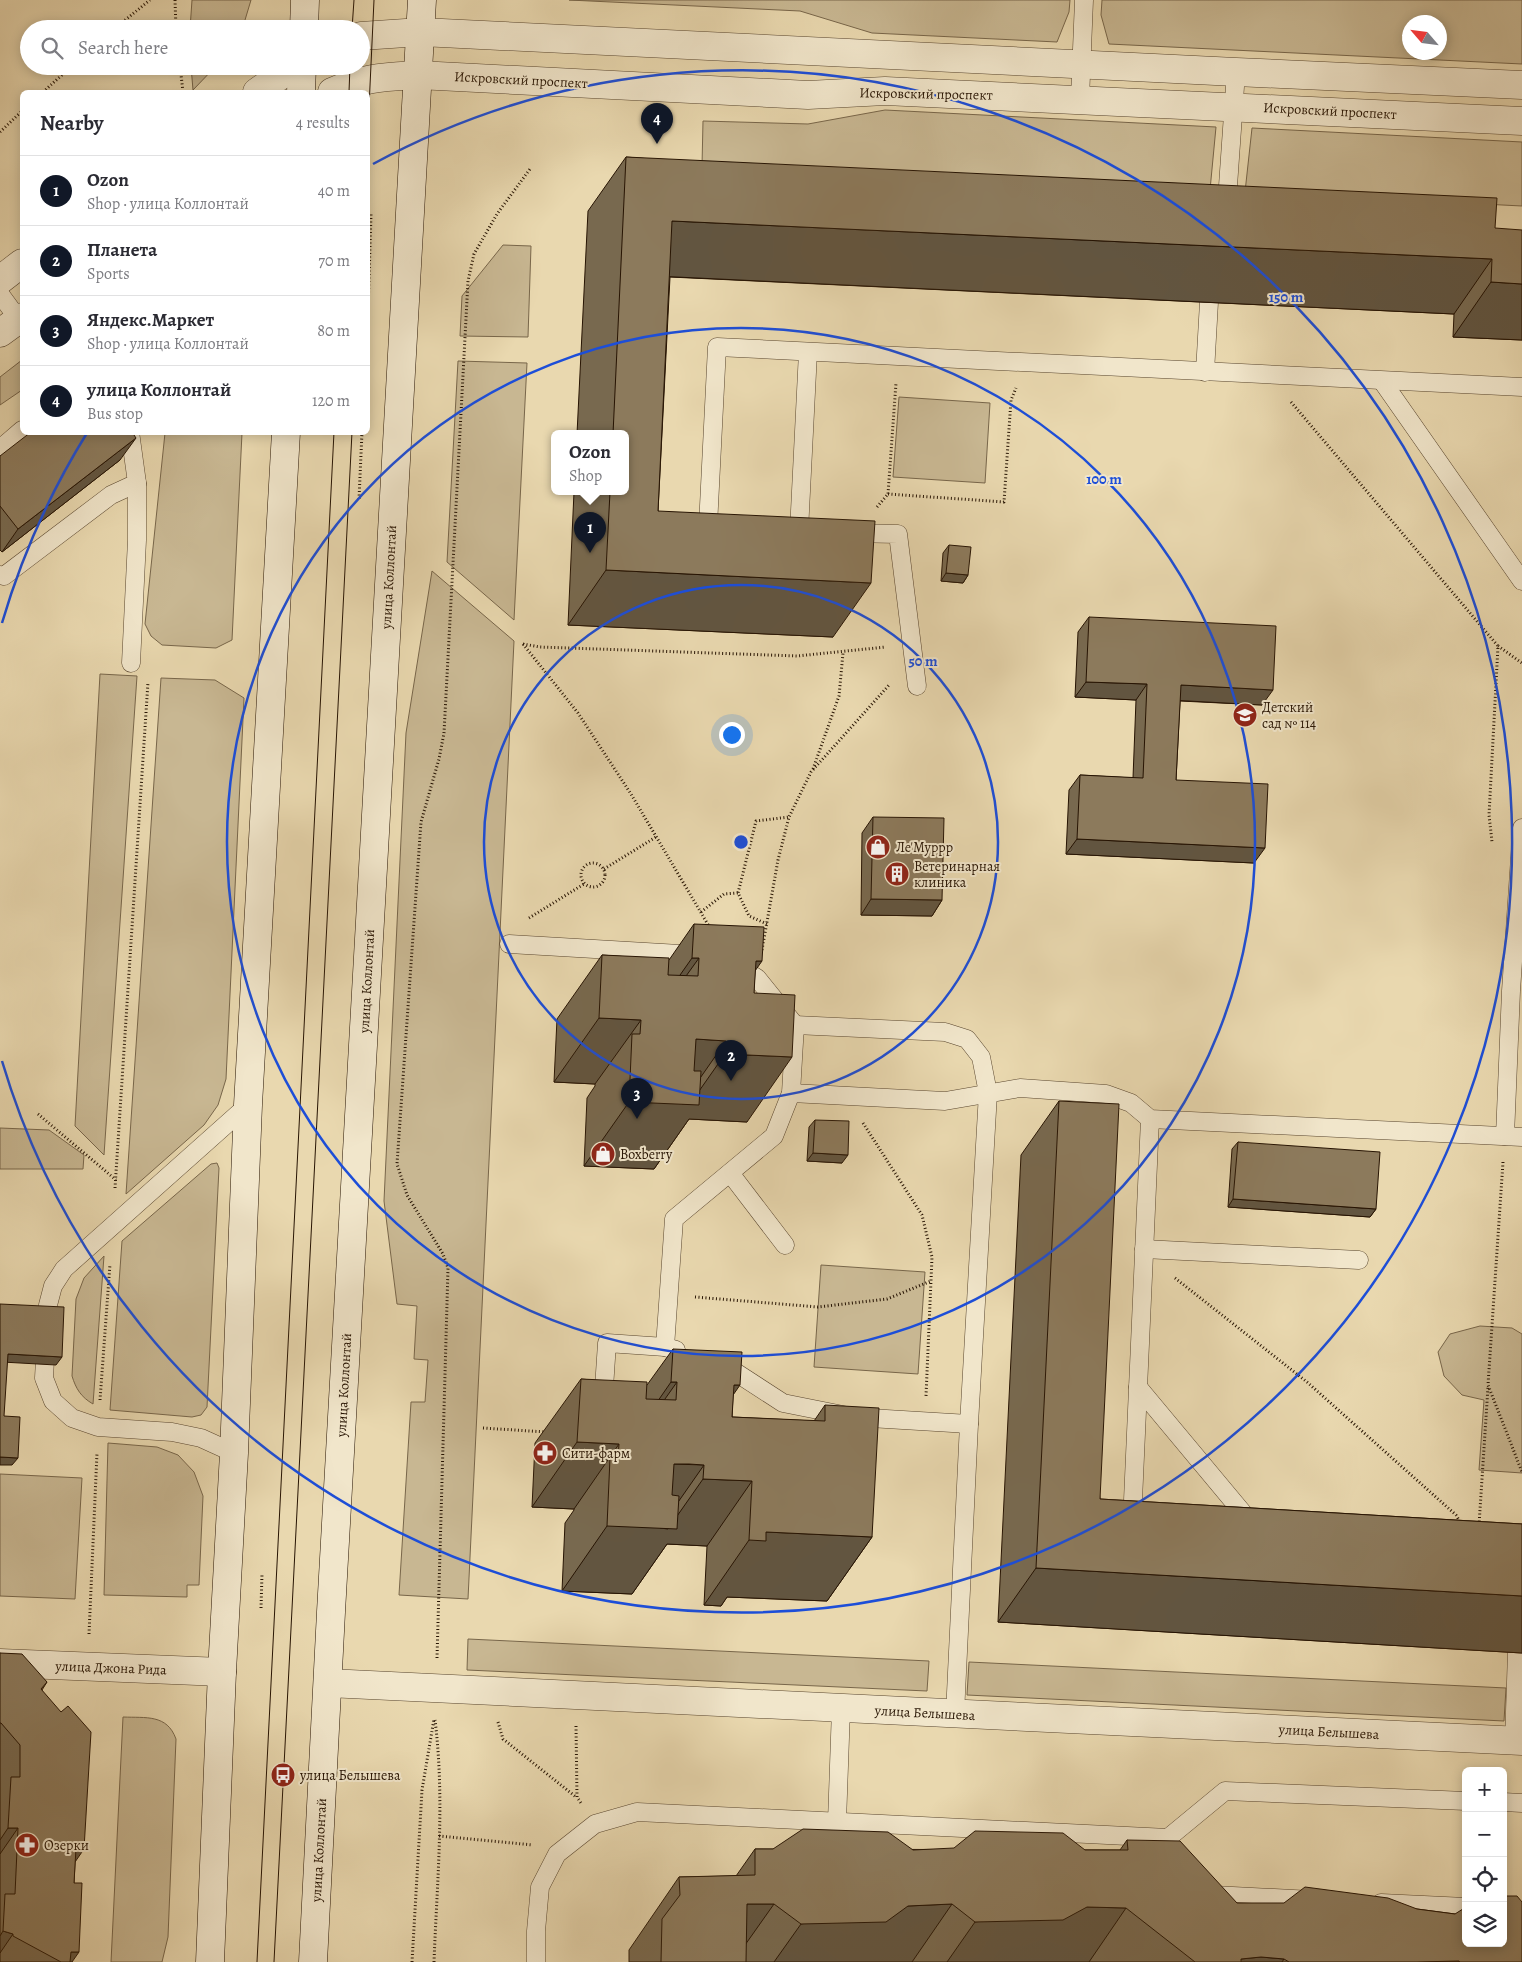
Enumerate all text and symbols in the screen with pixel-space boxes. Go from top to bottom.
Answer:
north arrow [1402,15,1447,60]
search box [20,20,370,75]
icon: search [38,34,66,62]
text: Search here [78,35,168,61]
street label: Искровский проспект [454,67,588,93]
street label: Искровский проспект [859,83,993,105]
street label: Искровский проспект [1263,98,1397,124]
pin: 4 [641,103,673,144]
text: Nearby [40,109,103,137]
text: 4 results [296,112,350,134]
text: Ozon [87,167,129,193]
text: 1 [53,180,59,202]
text: 40 m [318,180,350,202]
text: Shop · улица Коллонтай [87,193,249,215]
text: Планета [87,237,157,263]
text: 2 [52,250,60,272]
text: 70 m [318,250,350,272]
text: Sports [87,263,130,285]
text: 150 m [1269,287,1304,307]
text: Яндекс.Маркет [87,307,214,333]
text: 3 [53,320,59,342]
text: 80 m [317,320,350,342]
text: Shop · улица Коллонтай [87,333,249,355]
text: улица Коллонтай [87,377,231,403]
text: 4 [52,390,60,412]
text: 120 m [312,390,350,412]
text: Bus stop [87,403,143,425]
popup [551,430,629,495]
text: Ozon [569,439,611,465]
text: Shop [569,465,602,487]
text: 100 m [1086,469,1122,489]
pin: 1 [574,512,606,553]
street label: улица Коллонтай [377,525,401,630]
text: 50 m [908,651,938,671]
place label: Детский сад № 114 [1262,698,1316,733]
school or university icon: Детский сад № 114 [1232,702,1258,728]
your location [719,722,745,748]
centre of rings [732,833,750,851]
shop icon: Ле'Муррр [865,834,891,860]
place label: Ле'Муррр [896,838,953,857]
place label: Ветеринарная клиника [914,857,1000,892]
building icon: Ветеринарная клиника [884,861,910,887]
street label: улица Коллонтай [355,929,379,1034]
pin: 2 [715,1040,747,1081]
pin: 3 [621,1078,653,1119]
shop icon: Boxberry [590,1141,616,1167]
place label: Boxberry [620,1145,673,1164]
street label: улица Коллонтай [332,1333,356,1438]
pharmacy icon: Сити-фарм [532,1440,558,1466]
place label: Сити-фарм [562,1444,630,1463]
street label: улица Джона Рида [54,1657,167,1679]
street label: улица Белышева [873,1701,976,1725]
street label: улица Белышева [1277,1720,1380,1744]
bus stop icon: улица Белышева [270,1762,296,1788]
place label: улица Белышева [299,1766,401,1785]
map controls [1462,1767,1507,1947]
button: + [1462,1767,1507,1812]
street label: улица Коллонтай [307,1798,331,1903]
button: − [1462,1812,1507,1857]
pharmacy icon: Озерки [14,1832,40,1858]
place label: Озерки [44,1836,89,1855]
button: locate [1462,1857,1507,1902]
button: layers [1462,1902,1507,1947]

